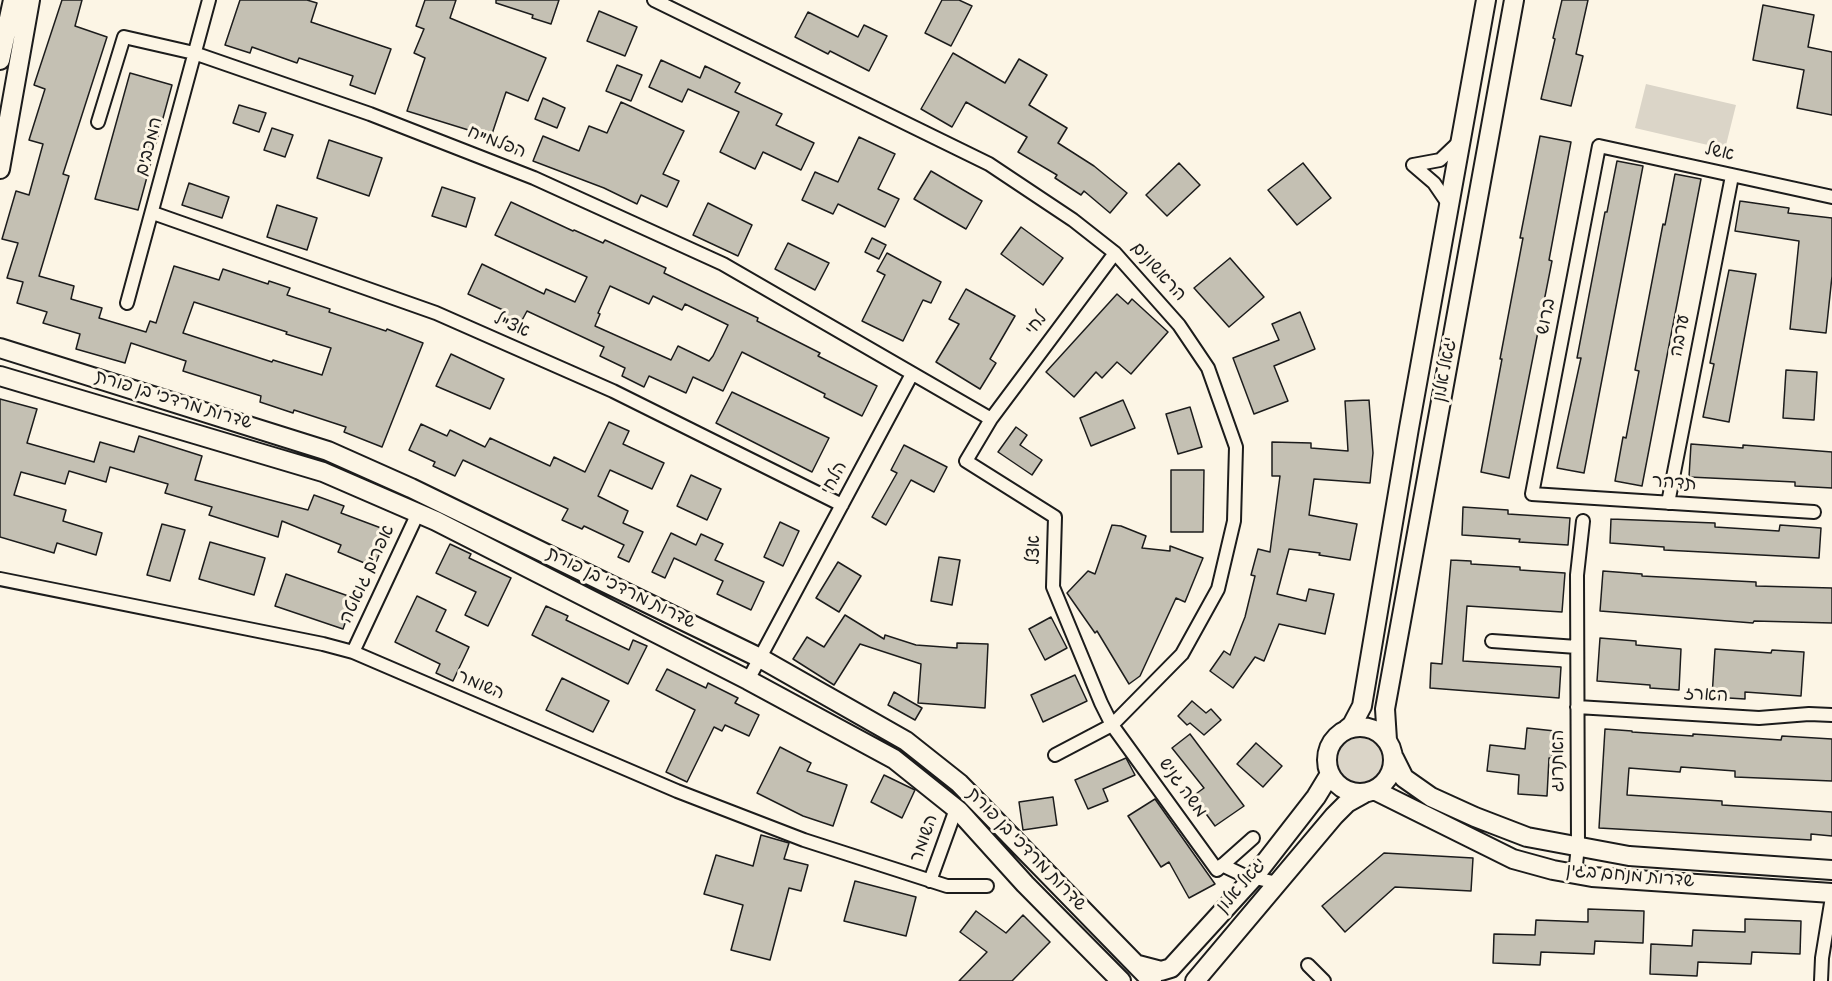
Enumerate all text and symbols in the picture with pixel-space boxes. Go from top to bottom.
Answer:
street label: המכבים [133,115,169,179]
street label: הפלמ"ח [464,123,528,165]
street label: אשל [1702,140,1736,168]
street label: הראשונים [1125,239,1189,307]
street label: ברוש [1534,297,1562,337]
street label: לחי [1022,309,1054,341]
street label: אצ"ל [490,310,532,344]
street label: ערבה [1667,313,1697,359]
street label: יגאל אלון [1431,336,1463,404]
street label: שדרות מרדכי בן פורת [92,368,254,436]
street label: הלחי [818,458,854,500]
street label: תדהר [1651,473,1697,497]
street label: אפרים גואטה [337,522,401,628]
street label: אצל [1025,535,1047,565]
street label: שדרות מרדכי בן פורת [542,545,698,635]
street label: השומר [453,667,507,707]
street label: הארז [1683,685,1729,709]
street label: האתרוג [1549,730,1571,792]
street label: משה גניש [1152,755,1210,823]
street label: שדרות מרדכי בן פורת [961,785,1089,917]
street label: השומר [907,812,945,866]
street label: יגאל אלון [1213,855,1273,919]
street label: שדרות מנחם בגין [1565,862,1695,894]

